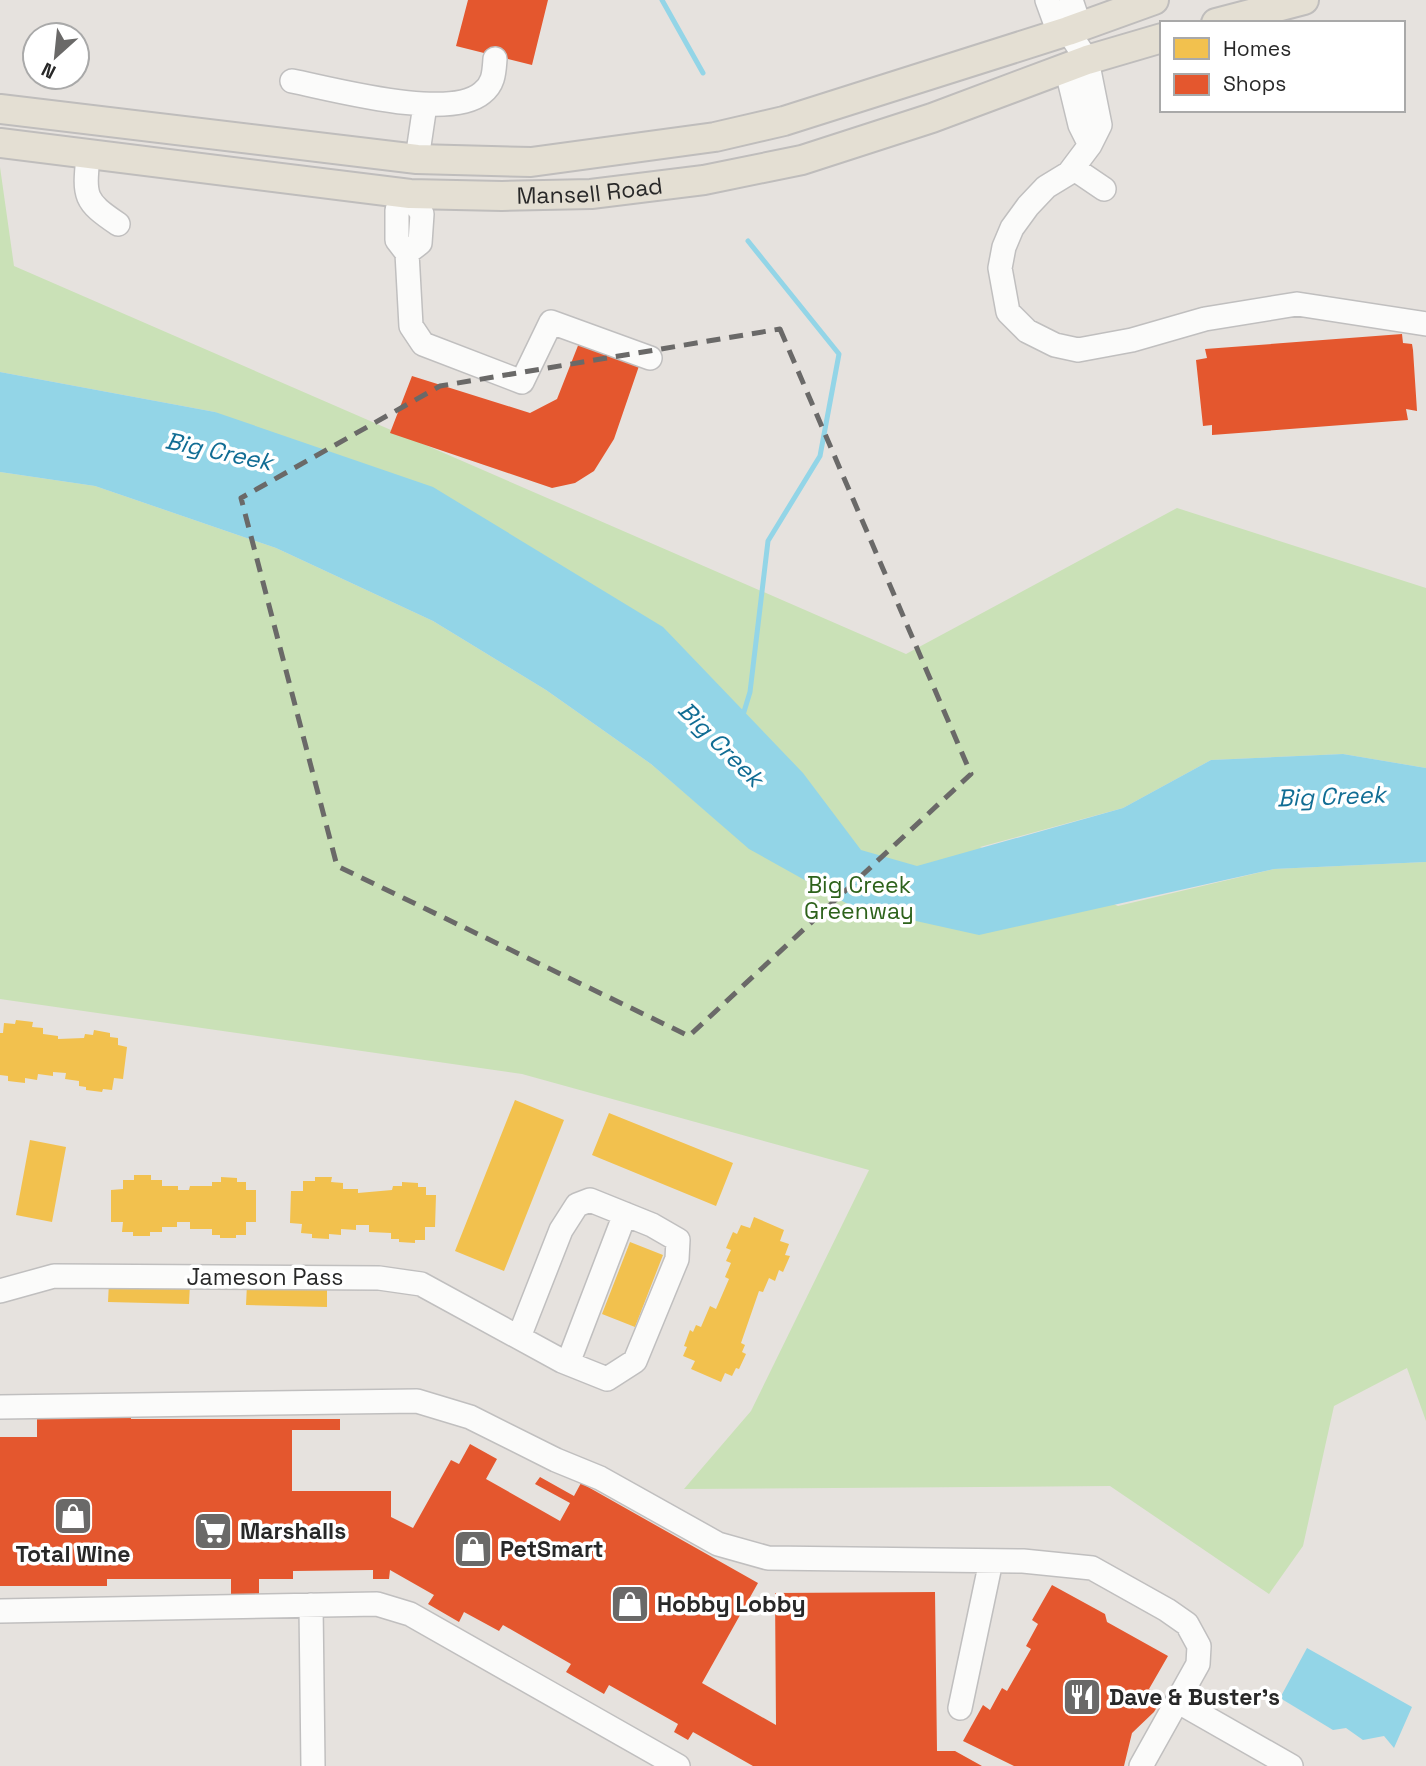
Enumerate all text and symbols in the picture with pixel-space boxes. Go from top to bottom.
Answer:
north arrow [21,21,91,91]
legend [1160,21,1405,112]
text: Homes [1223,35,1291,62]
text: N [37,57,60,85]
text: Shops [1223,70,1286,97]
street label: Mansell Road [516,170,664,211]
water label: Big Creek [163,425,278,478]
water label: Big Creek [672,695,773,796]
water label: Big Creek [1276,779,1389,813]
park label: Big Creek Greenway [804,870,914,926]
street label: Jameson Pass [187,1262,343,1292]
shop icon: Total Wine [52,1495,94,1537]
supermarket icon: Marshalls [192,1510,234,1552]
place label: Marshalls [240,1516,346,1546]
shop icon: PetSmart [452,1528,494,1570]
place label: PetSmart [500,1534,603,1564]
place label: Total Wine [16,1539,130,1569]
shop icon: Hobby Lobby [609,1583,651,1625]
place label: Hobby Lobby [657,1589,806,1619]
restaurant icon: Dave & Buster's [1061,1676,1103,1718]
place label: Dave & Buster's [1109,1682,1280,1712]

